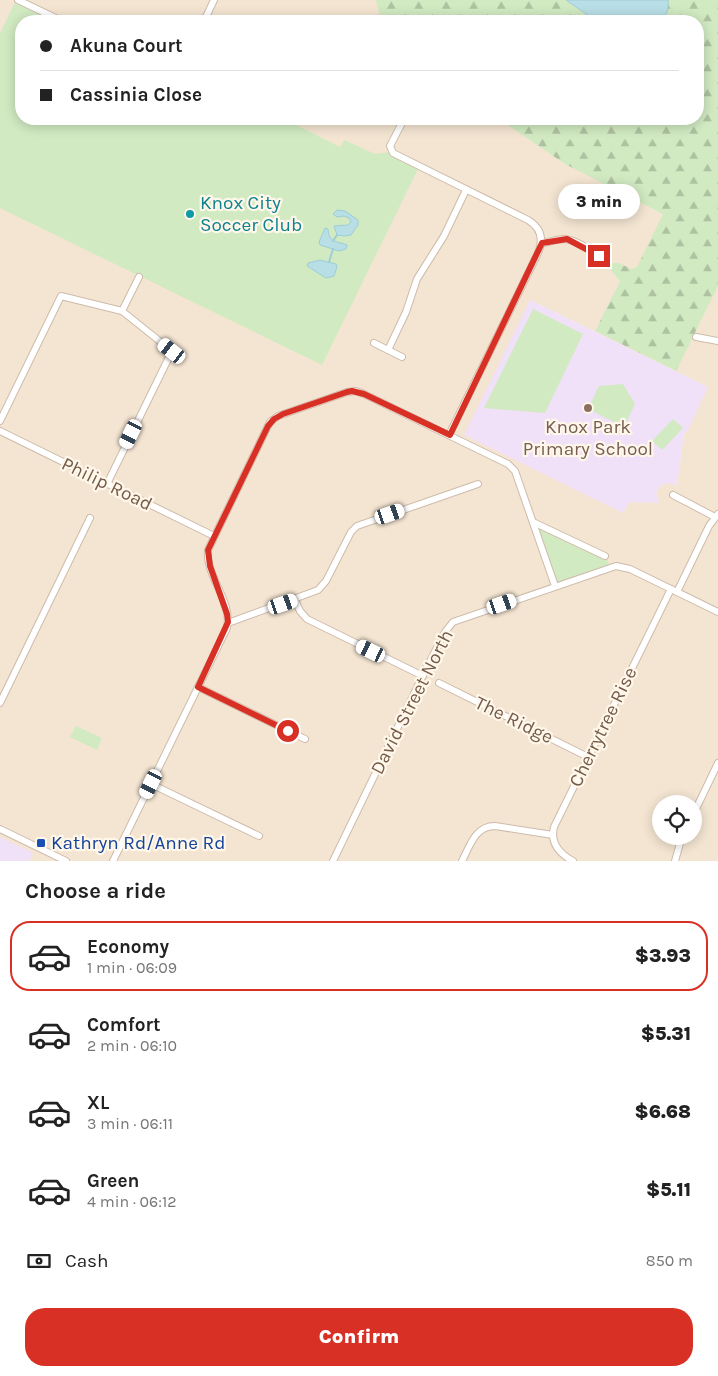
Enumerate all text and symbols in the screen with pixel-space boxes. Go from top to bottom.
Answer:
text: Akuna Court [70,35,182,57]
text: Cassinia Close [70,84,202,106]
callout: 3 min [558,184,640,218]
place label: Knox City Soccer Club [200,192,302,236]
text: 3 min [576,192,622,211]
marker: Knox City Soccer Club [184,208,196,220]
route end [588,245,610,267]
car [155,336,188,366]
marker: Knox Park Primary School [582,402,594,414]
place label: Knox Park Primary School [523,416,653,460]
car [117,417,144,451]
street label: Philip Road [58,453,156,515]
car [373,502,406,526]
car [266,592,299,616]
car [485,592,518,616]
street label: David Street North [366,626,458,778]
car [354,638,387,664]
street label: Cherrytree Rise [565,664,641,790]
street label: The Ridge [471,692,557,748]
route start [277,720,299,742]
car [137,767,164,801]
map controls [652,795,702,845]
button: locate [652,795,702,845]
place label: Kathryn Rd/Anne Rd [51,832,225,854]
marker: Kathryn Rd/Anne Rd [35,837,47,849]
text: Choose a ride [25,878,166,904]
icon: car [27,934,72,979]
text: Economy [87,936,169,958]
text: $3.93 [635,945,691,967]
text: 1 min · 06:09 [87,958,177,977]
icon: car [27,1012,72,1057]
text: Comfort [87,1014,161,1036]
text: $5.31 [641,1023,691,1045]
text: 2 min · 06:10 [87,1036,177,1055]
icon: car [27,1090,72,1135]
text: XL [87,1092,109,1114]
text: $6.68 [635,1101,691,1123]
text: 3 min · 06:11 [87,1114,173,1133]
icon: car [27,1168,72,1213]
text: Green [87,1170,139,1192]
text: $5.11 [646,1179,691,1201]
text: 4 min · 06:12 [87,1192,177,1211]
icon: cash [25,1247,53,1275]
text: Cash [65,1250,109,1272]
text: 850 m [646,1251,693,1270]
button: Confirm [25,1308,693,1366]

